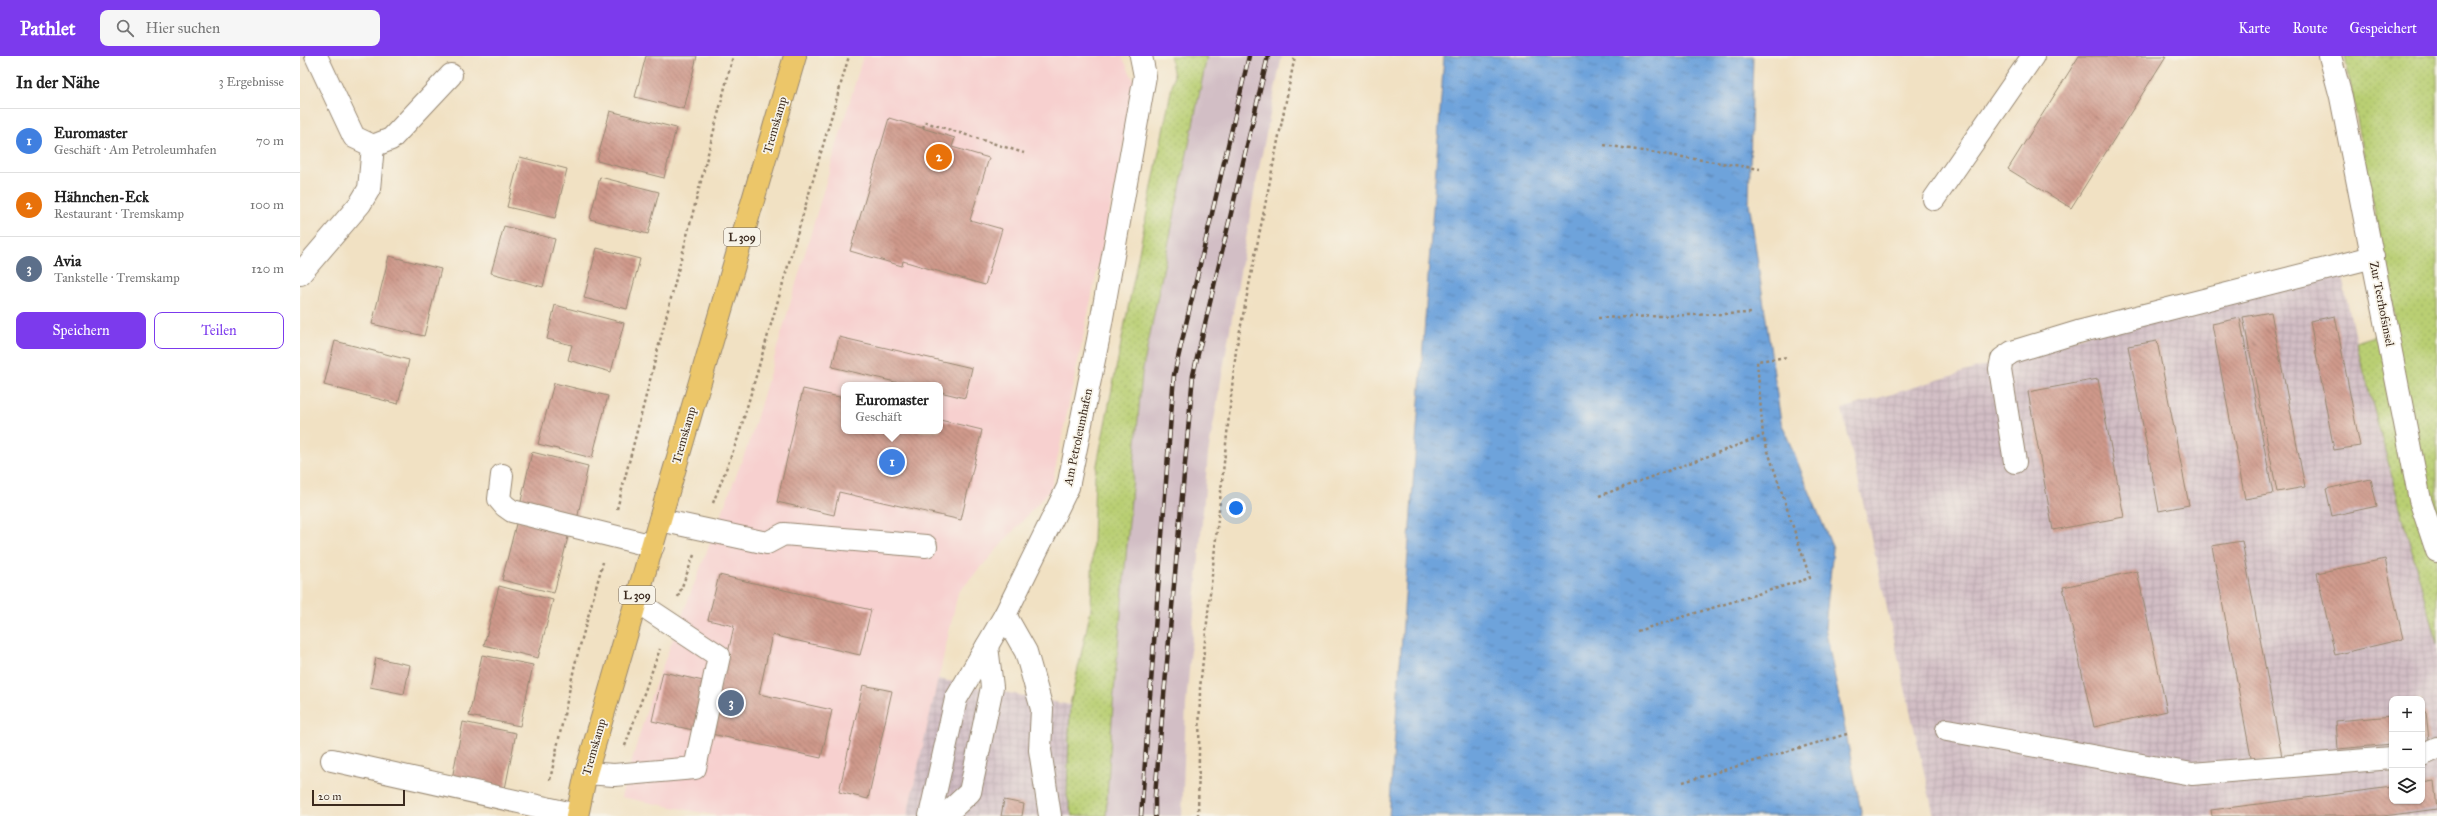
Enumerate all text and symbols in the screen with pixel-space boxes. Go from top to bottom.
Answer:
search box [100,10,380,46]
text: Pathlet [20,17,76,40]
icon: search [114,17,136,39]
text: Hier suchen [146,19,220,37]
text: Karte [2238,20,2270,37]
text: Route [2292,20,2328,37]
text: Gespeichert [2350,20,2417,37]
text: In der Nähe [16,72,100,93]
text: 3 Ergebnisse [219,74,284,90]
street label: Tremskamp [760,95,790,155]
text: Euromaster [54,124,128,142]
text: 1 [26,133,32,149]
text: 70 m [256,133,284,149]
text: Geschäft · Am Petroleumhafen [54,142,216,158]
pin: 2 [926,142,952,172]
text: Hähnchen-Eck [54,188,149,206]
text: 2 [26,197,32,213]
text: 100 m [250,197,284,213]
text: Restaurant · Tremskamp [54,206,184,222]
road number: L 309 [724,228,760,246]
text: Avia [54,252,81,270]
street label: Zur Teerhofsinsel [2367,260,2397,348]
text: 3 [26,261,32,277]
text: 120 m [251,261,284,277]
text: Tankstelle · Tremskamp [54,270,180,286]
button: Speichern [16,312,146,349]
button: Teilen [154,312,284,349]
popup [841,382,943,434]
street label: Am Petroleumhafen [1061,387,1095,488]
text: Euromaster [855,391,929,409]
street label: Tremskamp [669,405,699,465]
text: Geschäft [855,409,902,425]
pin: 1 [879,447,905,477]
your location [1226,498,1246,518]
road number: L 309 [619,586,655,604]
pin: 3 [718,688,744,718]
map controls [2389,696,2425,804]
button: + [2389,696,2425,732]
street label: Tremskamp [579,717,609,777]
button: − [2389,732,2425,768]
button: layers [2389,768,2425,804]
scale bar [312,788,405,807]
text: 20 m [318,790,341,803]

